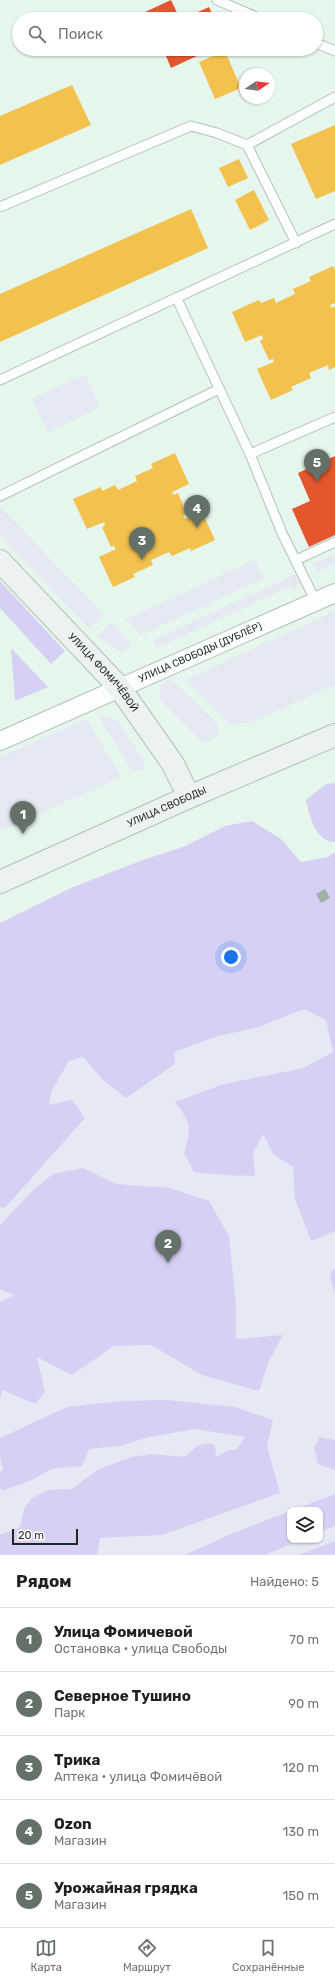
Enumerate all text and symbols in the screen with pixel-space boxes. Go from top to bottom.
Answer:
search box [12,12,323,56]
icon: search [26,23,48,45]
text: Поиск [58,25,103,43]
north arrow [239,68,275,104]
pin: 5 [304,449,330,482]
pin: 4 [184,495,210,528]
pin: 3 [129,527,155,560]
street label: УЛИЦА СВОБОДЫ (ДУБЛЁР) [137,620,264,685]
street label: УЛИЦА ФОМИЧЁВОЙ [65,631,141,714]
street label: УЛИЦА СВОБОДЫ [126,784,208,830]
pin: 1 [10,801,36,834]
your location [221,947,241,967]
pin: 2 [155,1230,181,1263]
map controls [287,1507,323,1543]
button: layers [287,1507,323,1543]
scale bar [12,1527,78,1546]
text: 20 m [18,1529,44,1542]
text: Рядом [16,1571,72,1591]
text: Найдено: 5 [250,1574,319,1589]
text: Улица Фомичевой [54,1623,193,1641]
text: 1 [26,1632,32,1647]
text: 70 m [289,1632,319,1647]
text: Остановка · улица Свободы [54,1641,227,1656]
text: Северное Тушино [54,1687,191,1705]
text: 2 [25,1696,33,1711]
text: 90 m [288,1696,319,1711]
text: Парк [54,1705,85,1720]
text: Трика [54,1751,100,1769]
text: 3 [25,1760,33,1775]
text: 120 m [283,1760,319,1775]
text: Аптека · улица Фомичёвой [54,1769,222,1784]
text: Ozon [54,1815,92,1833]
text: 4 [25,1824,33,1839]
text: 130 m [283,1824,319,1839]
text: Магазин [54,1833,107,1848]
text: Урожайная грядка [54,1879,198,1897]
text: 5 [25,1888,33,1903]
text: 150 m [283,1888,319,1903]
text: Магазин [54,1897,107,1912]
tab: Карта [31,1937,62,1974]
tab: Маршрут [123,1937,171,1974]
tab: Сохранённые [232,1937,304,1974]

